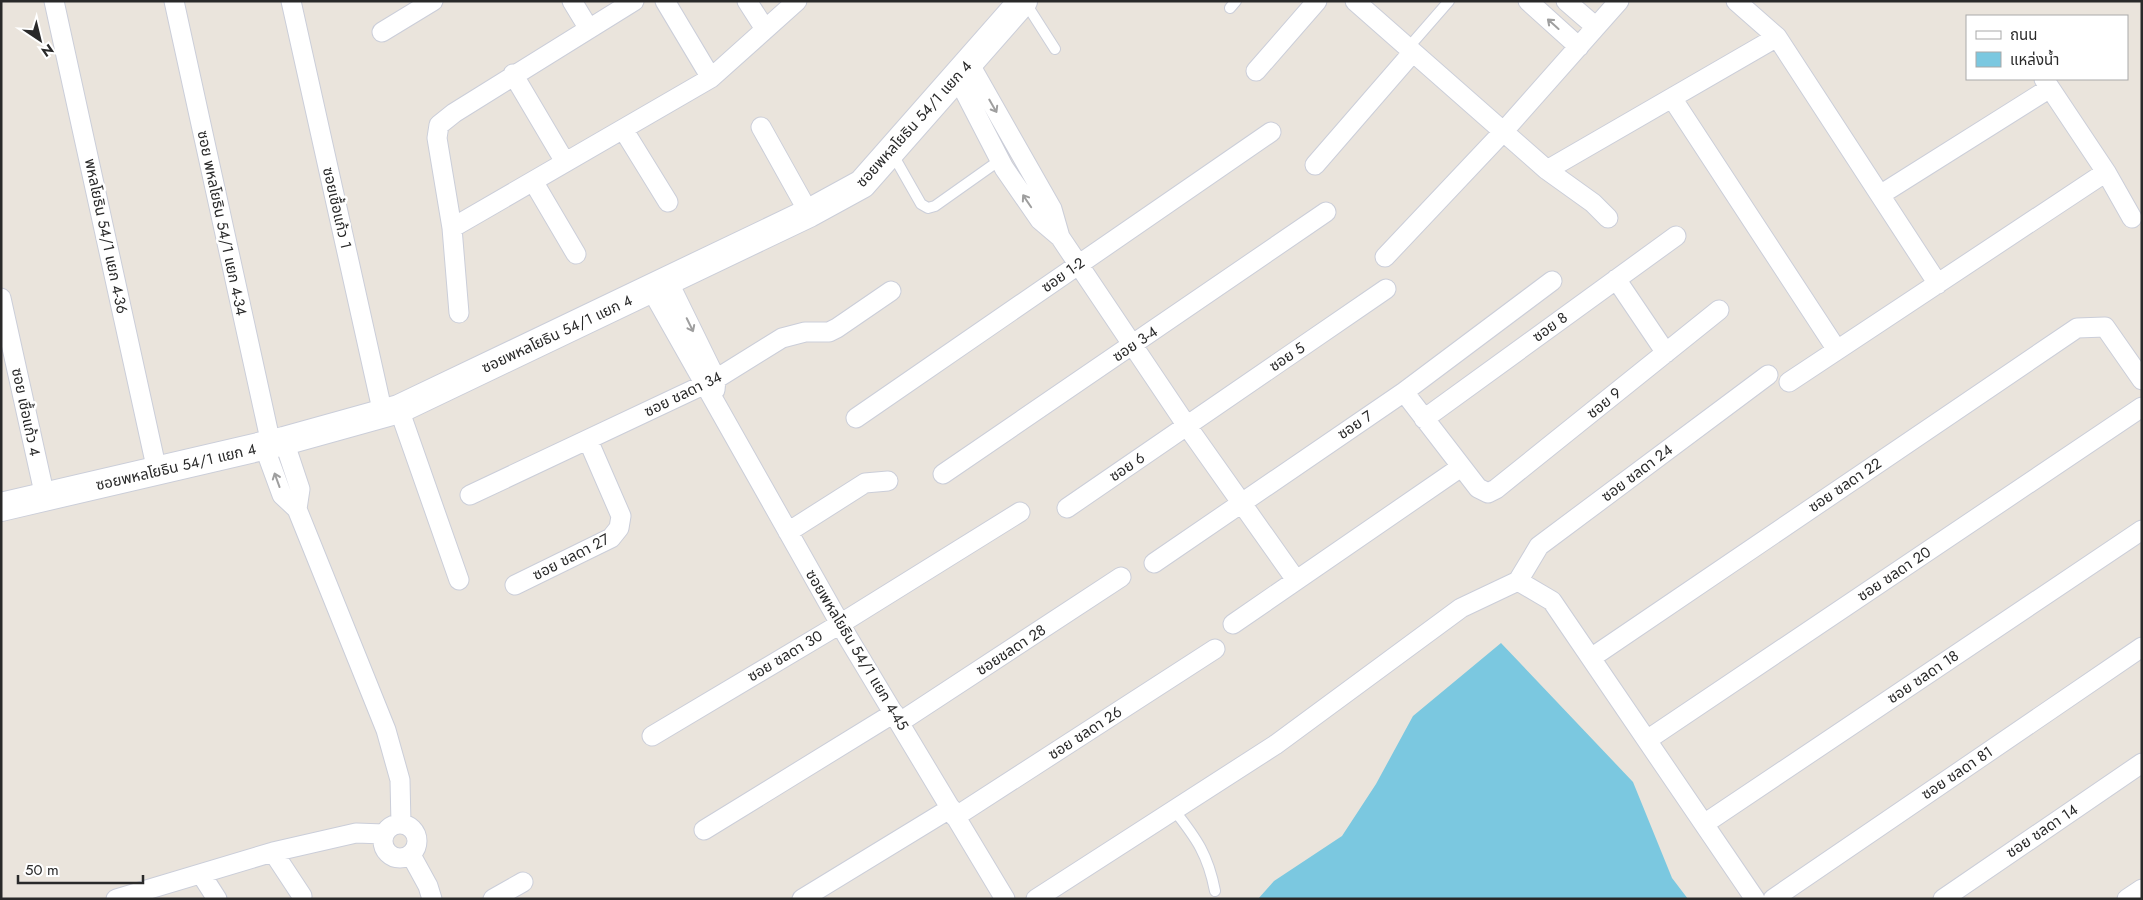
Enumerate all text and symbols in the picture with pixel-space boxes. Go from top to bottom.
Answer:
north arrow [15,15,65,65]
legend [1966,15,2128,80]
one-way arrow [1547,18,1560,30]
text: ถนน [2010,24,2037,46]
text: N [37,39,58,62]
text: แหล่งน้ำ [2010,49,2059,71]
street label: ซอยพหลโยธิน 54/1 แยก 4 [851,56,977,192]
one-way arrow [989,98,999,112]
street label: ซอย พหลโยธิน 54/1 แยก 4-34 [192,128,252,318]
street label: พหลโยธิน 54/1 แยก 4-36 [79,156,133,316]
street label: ซอยเชื้อแก้ว 1 [317,165,357,251]
one-way arrow [1022,195,1032,209]
street label: ซอย 1-2 [1037,252,1089,298]
street label: ซอยพหลโยธิน 54/1 แยก 4 [478,289,636,379]
street label: ซอย 8 [1528,307,1572,347]
one-way arrow [685,317,695,332]
street label: ซอย 3-4 [1108,321,1162,367]
street label: ซอย 5 [1265,337,1309,377]
street label: ซอย เชื้อแก้ว 4 [6,366,46,458]
street label: ซอย ชลดา 34 [640,366,726,422]
street label: ซอย 9 [1582,382,1626,424]
street label: ซอย 7 [1333,405,1377,445]
street label: ซอยพหลโยธิน 54/1 แยก 4 [94,438,259,496]
street label: ซอย ชลดา 24 [1597,439,1677,507]
street label: ซอย 6 [1105,447,1149,487]
street label: ซอย ชลดา 22 [1804,452,1886,518]
one-way arrow [272,473,281,488]
street label: ซอย ชลดา 27 [529,528,613,586]
street label: ซอย ชลดา 20 [1853,541,1935,607]
street label: ซอยพหลโยธิน 54/1 แยก 4-45 [800,565,914,735]
street label: ซอยชลดา 28 [972,619,1050,681]
street label: ซอย ชลดา 30 [743,625,827,687]
street label: ซอย ชลดา 18 [1883,645,1963,709]
street label: ซอย ชลดา 26 [1044,701,1126,765]
street label: ซอย ชลดา 81 [1917,741,1997,805]
street label: ซอย ชลดา 14 [2002,799,2083,863]
scale bar [18,852,142,884]
text: 50 m [25,859,59,881]

